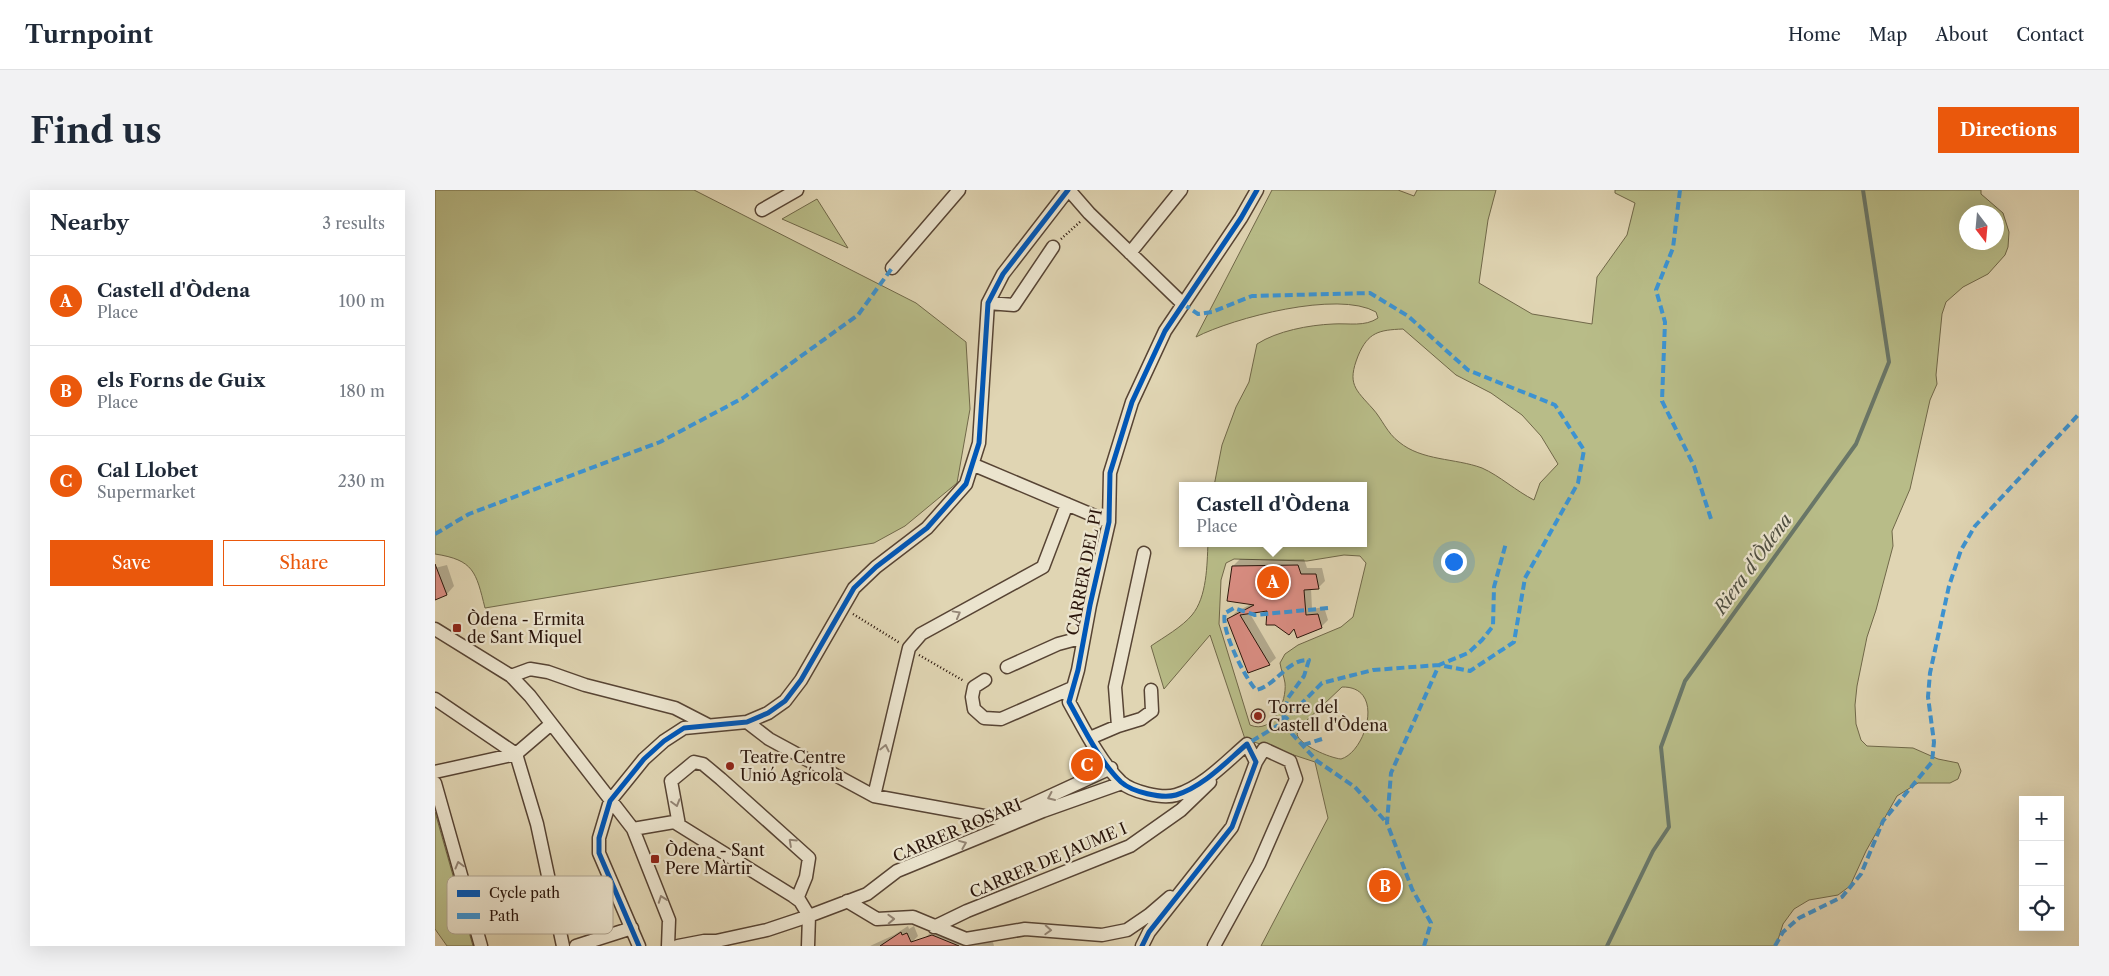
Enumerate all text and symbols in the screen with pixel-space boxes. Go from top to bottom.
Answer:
text: Turnpoint [25,20,153,49]
text: Home [1788,24,1841,46]
text: Map [1869,24,1907,46]
text: About [1935,24,1988,46]
text: Contact [2016,24,2084,46]
button: Directions [1938,107,2079,153]
text: Find us [30,109,162,152]
north arrow [1959,205,2004,250]
text: Nearby [50,210,129,235]
text: 3 results [322,213,385,233]
text: Castell d'Òdena [97,279,250,302]
text: A [60,291,72,311]
text: 100 m [339,291,385,311]
text: Place [97,302,138,322]
text: els Forns de Guix [97,369,265,392]
text: B [60,381,72,401]
text: 180 m [339,381,385,401]
text: Place [97,392,138,412]
text: Cal Llobet [97,459,198,482]
text: C [60,471,72,491]
text: 230 m [338,471,385,491]
text: Supermarket [97,482,195,502]
popup [1179,482,1367,547]
text: Castell d'Òdena [1196,493,1350,516]
street label: CARRER DEL PI [1062,507,1106,637]
water label: Riera d'Òdena [1707,509,1797,620]
text: Place [1196,516,1237,536]
button: Save [50,540,213,586]
button: Share [223,540,385,586]
your location [1441,549,1467,575]
pin: A [1257,563,1289,601]
place label: Òdena - Ermita de Sant Miquel [467,609,585,647]
one-way arrow [952,611,961,621]
marker: Òdena - Ermita de Sant Miquel [451,622,463,634]
place label: Torre del Castell d'Òdena [1268,697,1388,735]
marker: Torre del Castell d'Òdena [1252,710,1264,722]
one-way arrow [879,744,890,753]
pin: C [1071,746,1103,784]
place label: Teatre Centre Unió Agrícola [740,747,846,785]
marker: Teatre Centre Unió Agrícola [724,760,736,772]
one-way arrow [1047,790,1056,801]
street label: CARRER ROSARI [890,794,1024,866]
map controls [2019,796,2064,931]
button: + [2019,796,2064,841]
one-way arrow [670,798,680,806]
street label: CARRER DE JAUME I [966,818,1130,902]
one-way arrow [789,839,798,848]
one-way arrow [958,839,967,850]
place label: Òdena - Sant Pere Màrtir [665,840,765,878]
button: − [2019,841,2064,886]
marker: Òdena - Sant Pere Màrtir [649,853,661,865]
one-way arrow [454,862,464,870]
pin: B [1369,867,1401,905]
legend [447,876,613,934]
text: Cycle path [489,884,560,902]
button: locate [2019,886,2064,931]
one-way arrow [657,895,667,903]
text: Path [489,907,519,925]
one-way arrow [888,914,895,924]
one-way arrow [1044,925,1052,936]

